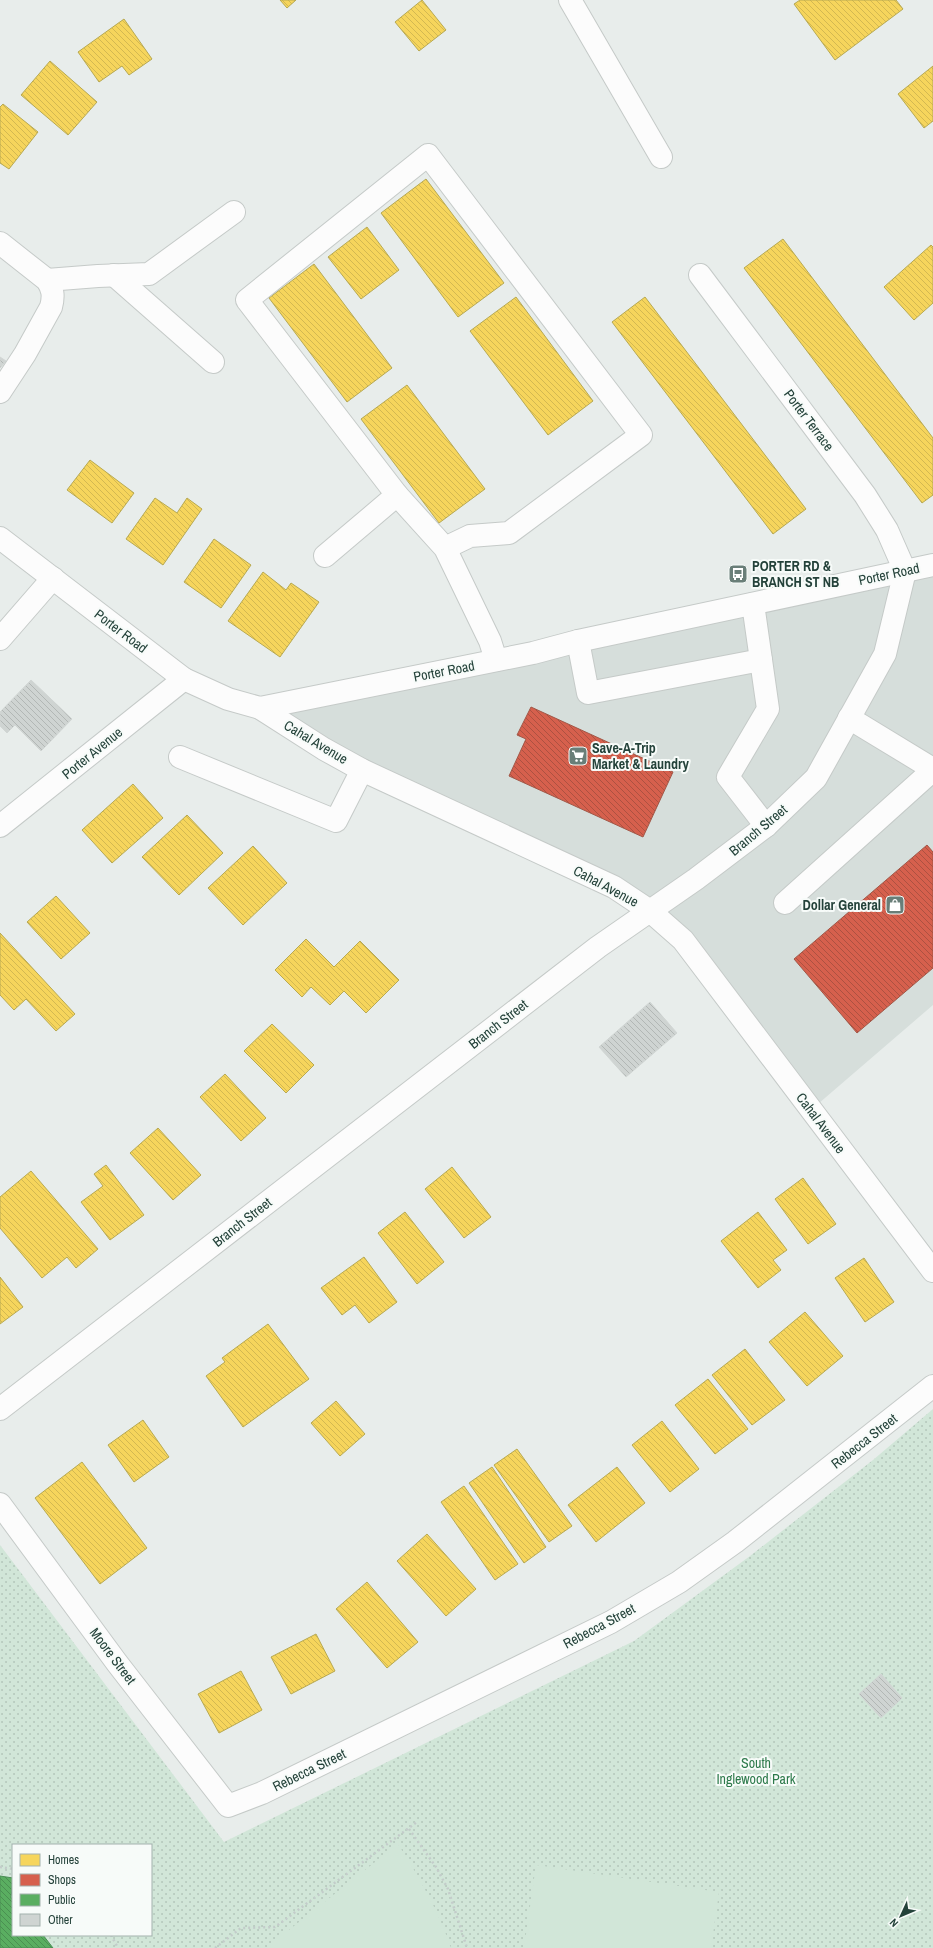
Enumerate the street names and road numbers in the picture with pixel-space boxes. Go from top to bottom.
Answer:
street label: Porter Terrace [780,386,838,454]
street label: Porter Road [857,559,921,589]
street label: Porter Road [91,605,151,657]
street label: Porter Road [412,656,476,686]
street label: Cahal Avenue [281,716,351,768]
street label: Porter Avenue [58,723,126,783]
street label: Branch Street [725,801,791,859]
street label: Cahal Avenue [570,861,642,911]
street label: Branch Street [465,995,531,1053]
street label: Cahal Avenue [792,1089,850,1157]
street label: Branch Street [209,1193,275,1251]
street label: Rebecca Street [827,1410,901,1472]
street label: Rebecca Street [560,1599,638,1653]
street label: Moore Street [86,1624,140,1688]
street label: Rebecca Street [269,1745,349,1795]

